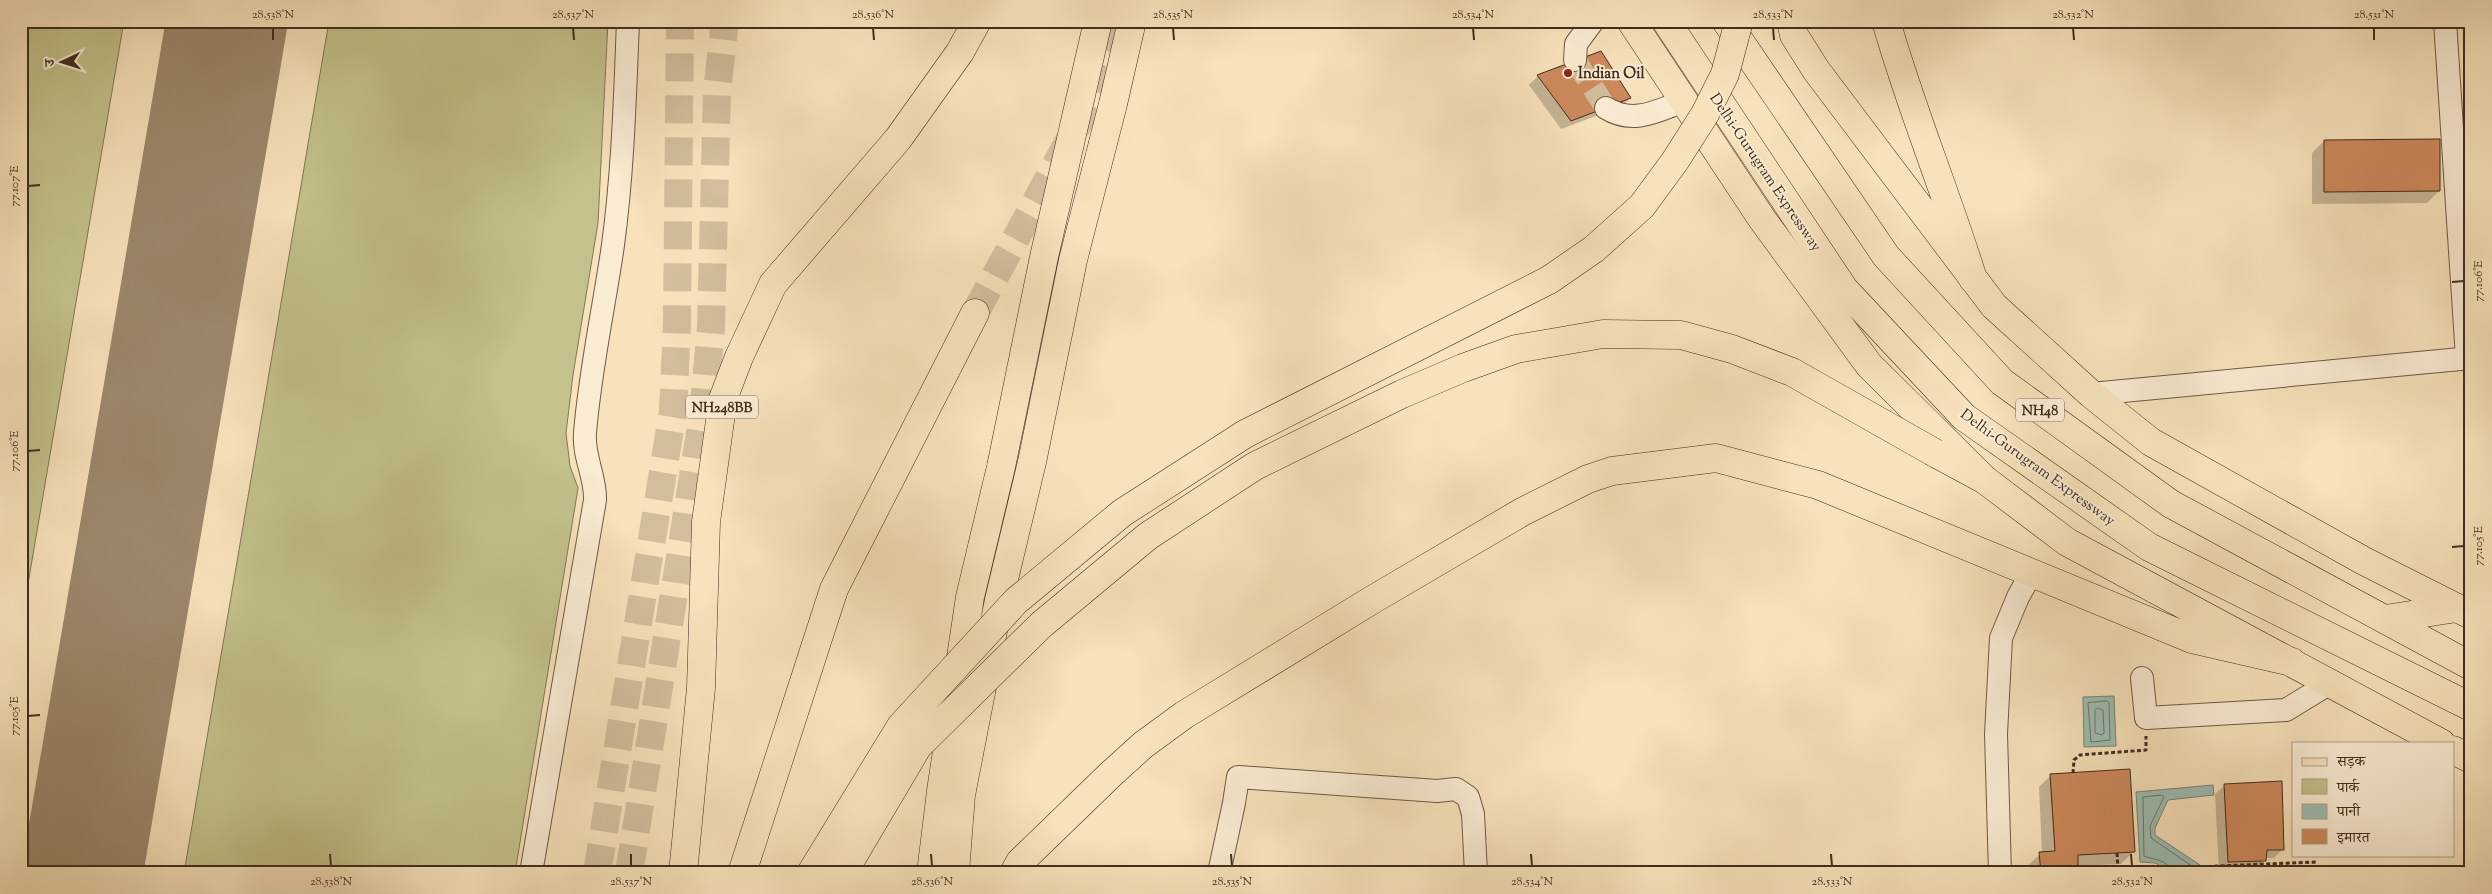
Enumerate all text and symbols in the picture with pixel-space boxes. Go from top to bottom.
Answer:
text: 28.538°N [252,6,294,24]
text: 28.537°N [552,6,595,24]
text: 28.536°N [852,6,894,24]
text: 28.535°N [1153,6,1194,24]
text: 28.534°N [1452,6,1494,24]
text: 28.533°N [1753,6,1794,24]
text: 28.532°N [2052,6,2094,24]
text: 28.531°N [2354,6,2395,24]
north arrow [38,38,88,88]
text: उ [41,58,61,68]
place label: Indian Oil [1578,64,1645,85]
marker: Indian Oil [1562,67,1574,79]
street label: Delhi-Gurugram Expressway [1704,89,1826,257]
text: 77.107°E [6,165,24,207]
text: 77.106°E [2470,260,2488,302]
road number: NH248BB [686,396,758,418]
road number: NH48 [2016,398,2064,422]
street label: Delhi-Gurugram Expressway [1955,405,2119,532]
text: 77.106°E [6,430,24,472]
text: 77.105°E [2470,526,2488,566]
text: 77.105°E [6,696,24,736]
legend [2292,742,2454,856]
text: सड़क [2336,752,2366,773]
text: पार्क [2336,778,2360,799]
text: पानी [2336,802,2361,823]
text: इमारत [2336,828,2371,849]
text: 28.538°N [310,873,352,891]
text: 28.537°N [610,873,653,891]
text: 28.536°N [911,873,953,891]
text: 28.535°N [1212,873,1253,891]
text: 28.534°N [1511,873,1553,891]
text: 28.533°N [1812,873,1853,891]
text: 28.532°N [2111,873,2153,891]

